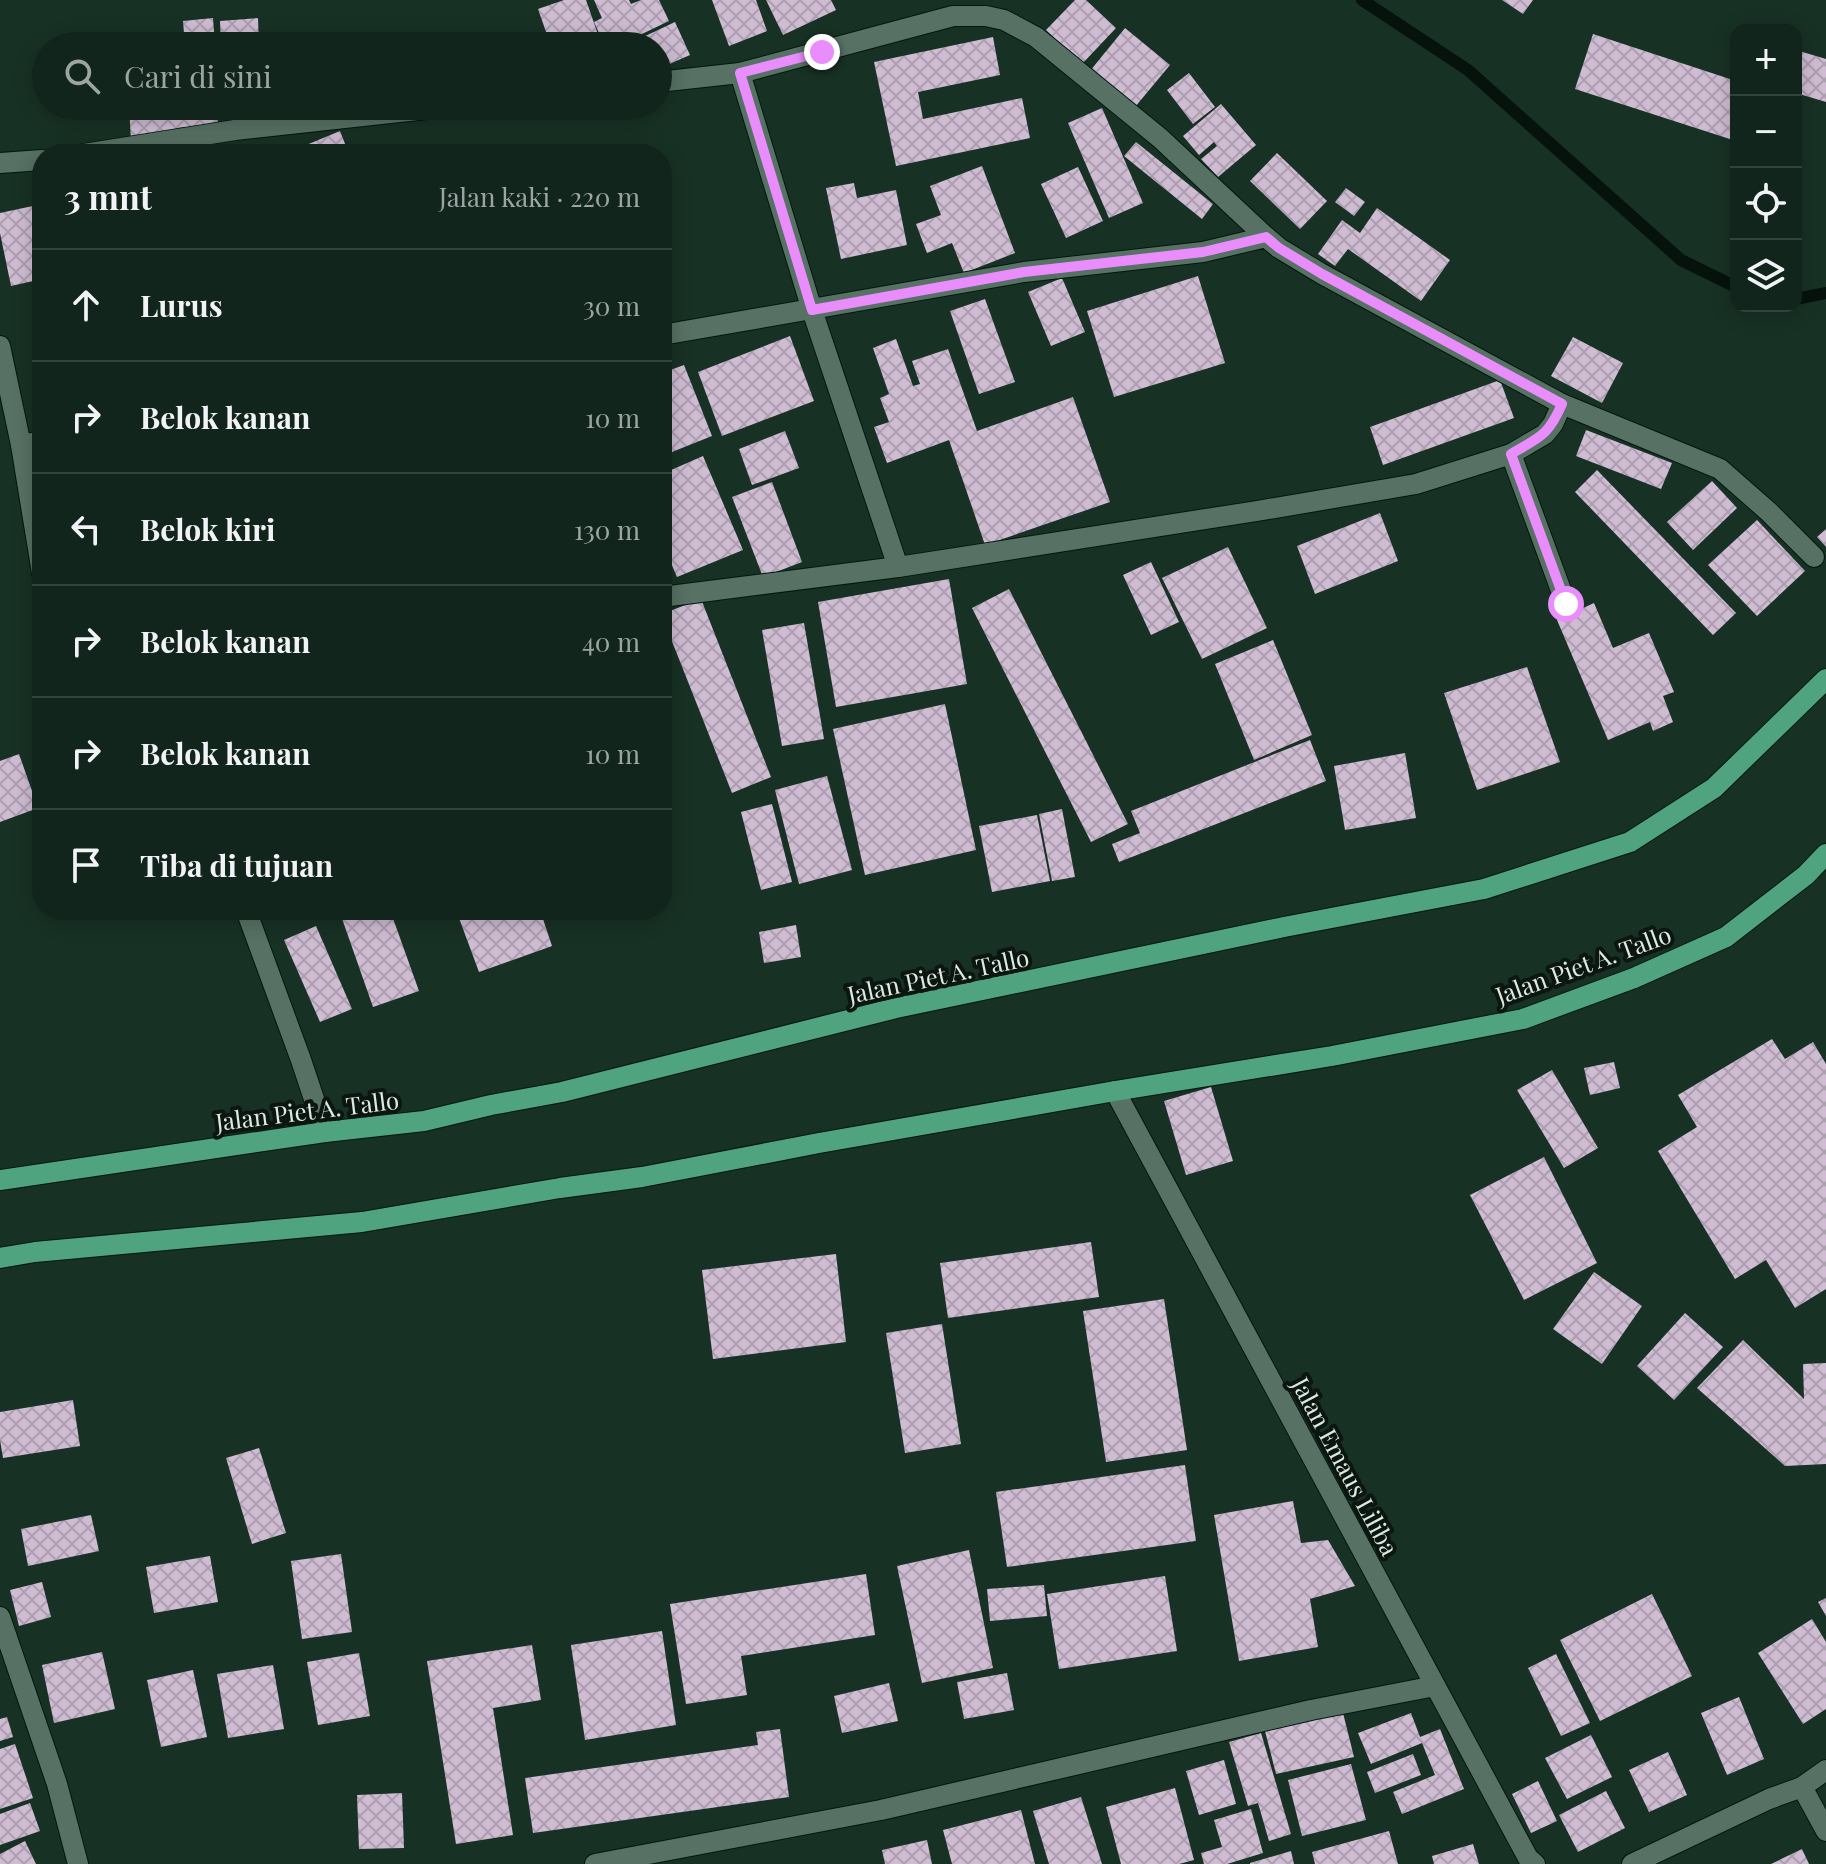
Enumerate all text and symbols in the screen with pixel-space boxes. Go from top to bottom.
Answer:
map controls [1730,24,1802,312]
button: + [1730,24,1802,96]
search box [32,32,672,120]
route end [804,34,840,70]
icon: search [60,54,104,98]
text: Cari di sini [124,56,272,96]
button: − [1730,96,1802,168]
button: locate [1730,168,1802,240]
text: 3 mnt [64,173,152,219]
text: Jalan kaki · 220 m [439,179,640,214]
button: layers [1730,240,1802,312]
icon: ahead [64,283,108,327]
text: Lurus [140,285,223,325]
text: 30 m [583,288,640,323]
icon: right [64,395,108,439]
text: Belok kanan [140,397,310,437]
text: 10 m [585,400,640,435]
icon: left [64,507,108,551]
text: Belok kiri [140,509,275,549]
text: 130 m [574,512,640,547]
route start [1548,586,1584,622]
icon: right [64,619,108,663]
text: Belok kanan [140,621,310,661]
text: 40 m [582,624,640,659]
icon: right [64,731,108,775]
text: Belok kanan [140,733,310,773]
text: 10 m [585,736,640,771]
icon: arrive [64,843,108,887]
text: Tiba di tujuan [140,845,333,885]
street label: Jalan Piet A. Tallo [1490,917,1675,1011]
street label: Jalan Piet A. Tallo [843,940,1032,1010]
street label: Jalan Piet A. Tallo [212,1083,401,1137]
street label: Jalan Emaus Liliba [1285,1370,1406,1561]

